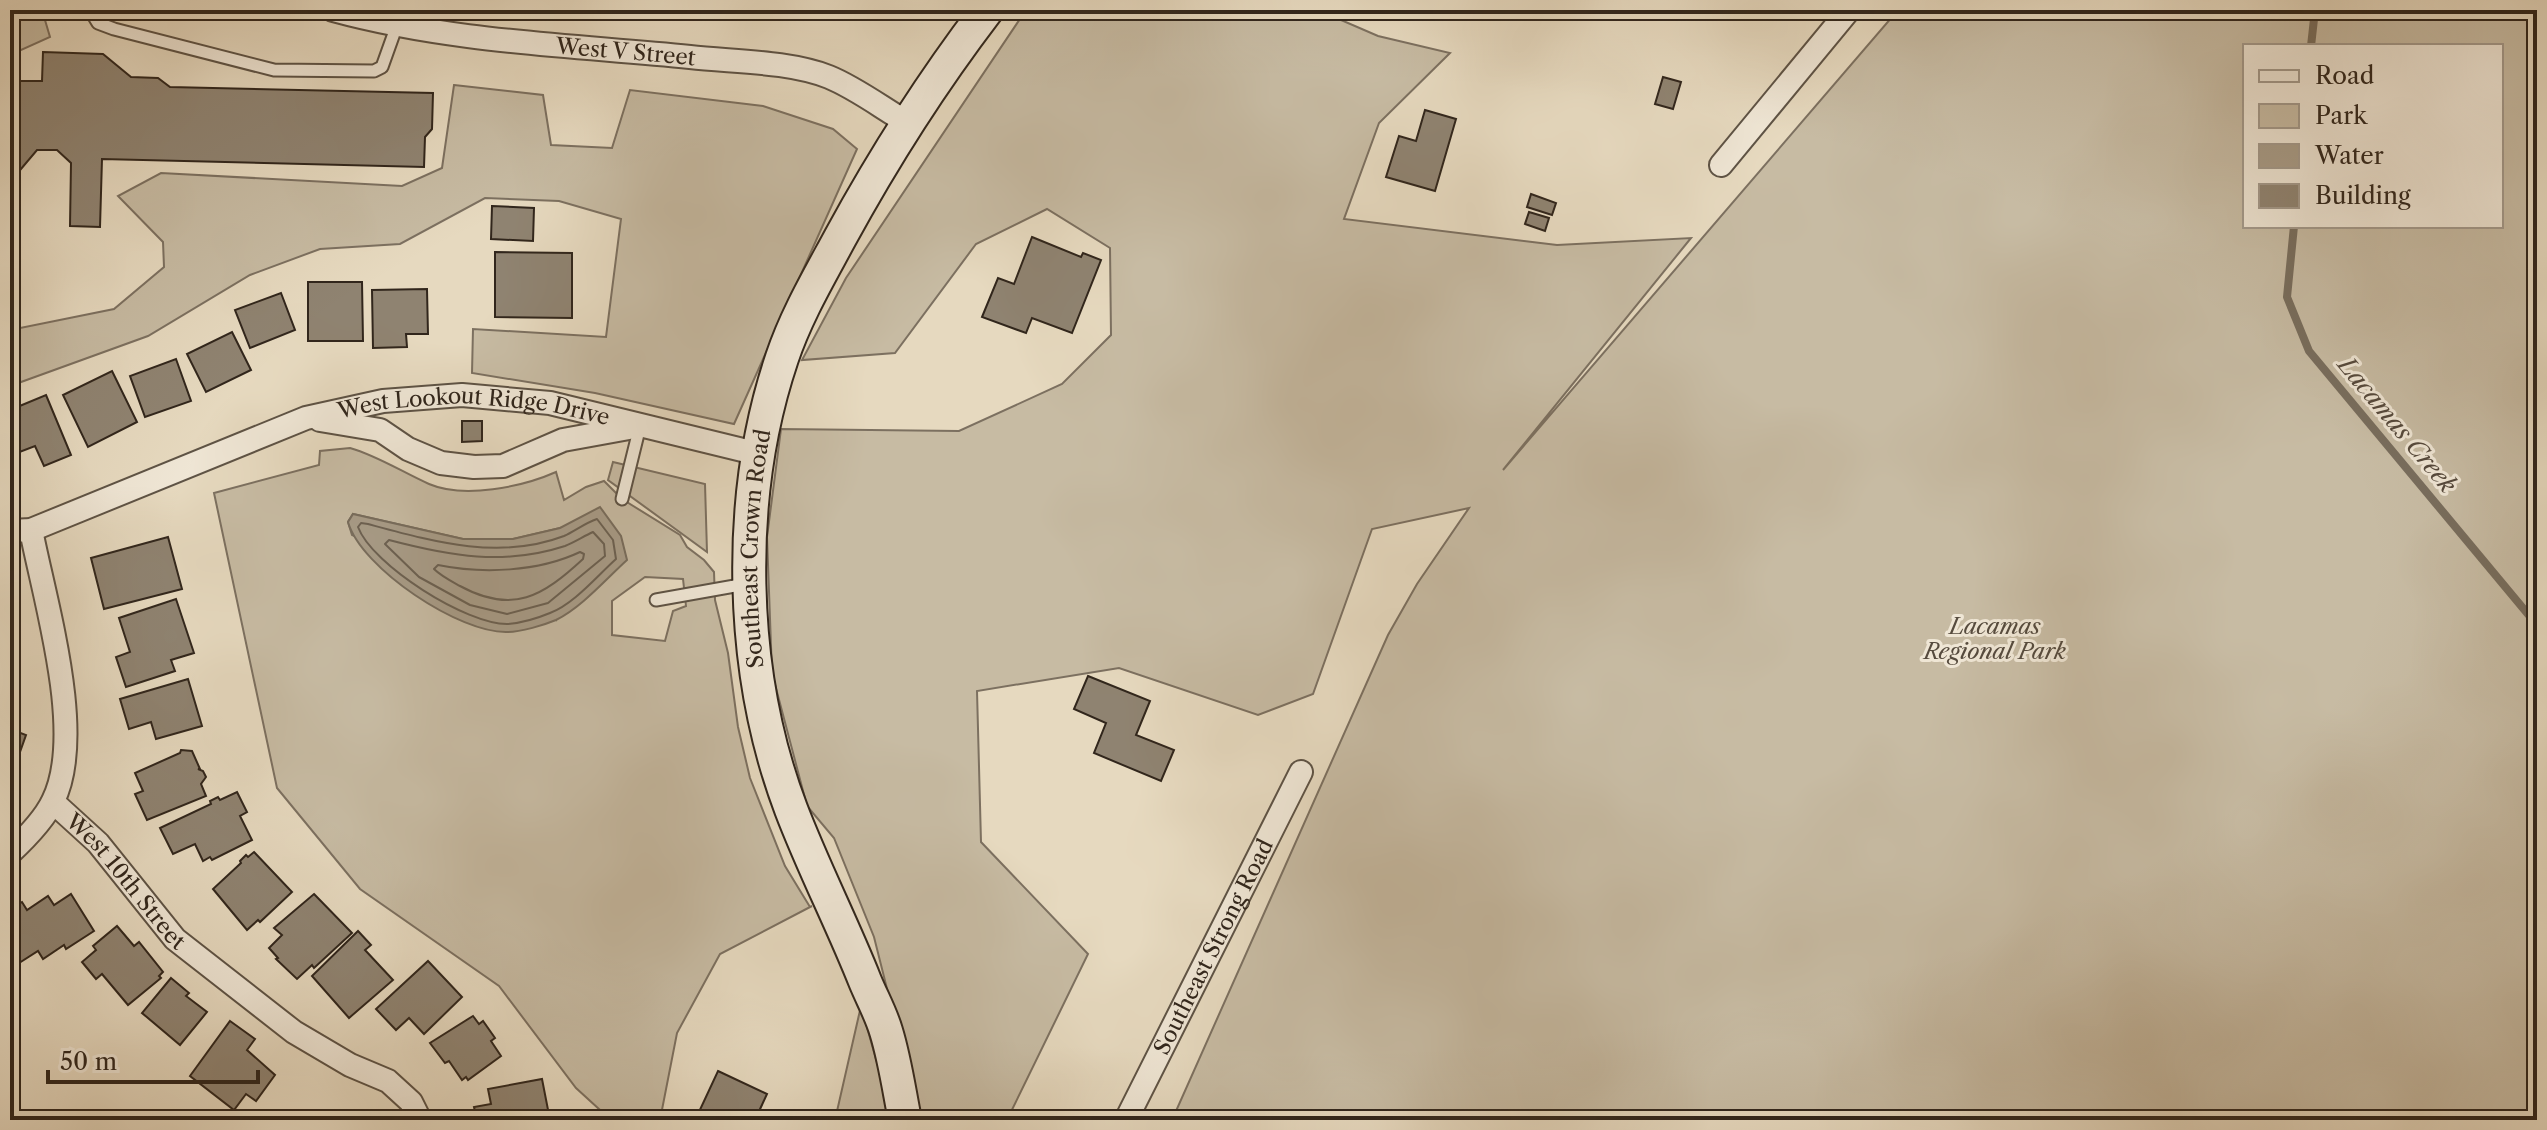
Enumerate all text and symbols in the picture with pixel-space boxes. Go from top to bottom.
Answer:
street label: West V Street [554,32,697,72]
legend [2243,44,2503,228]
text: Road [2315,61,2375,90]
text: Park [2315,101,2368,130]
text: Water [2314,141,2384,170]
text: Building [2315,181,2411,210]
water label: Lacamas Creek [2331,349,2463,499]
street label: West Lookout Ridge Drive [334,382,612,431]
street label: Southeast Crown Road [736,427,777,670]
park label: Lacamas Regional Park [1922,613,2067,665]
street label: West 10th Street [60,807,191,956]
street label: Southeast Strong Road [1148,835,1279,1059]
scale bar [48,1034,258,1084]
text: 50 m [60,1047,117,1076]

